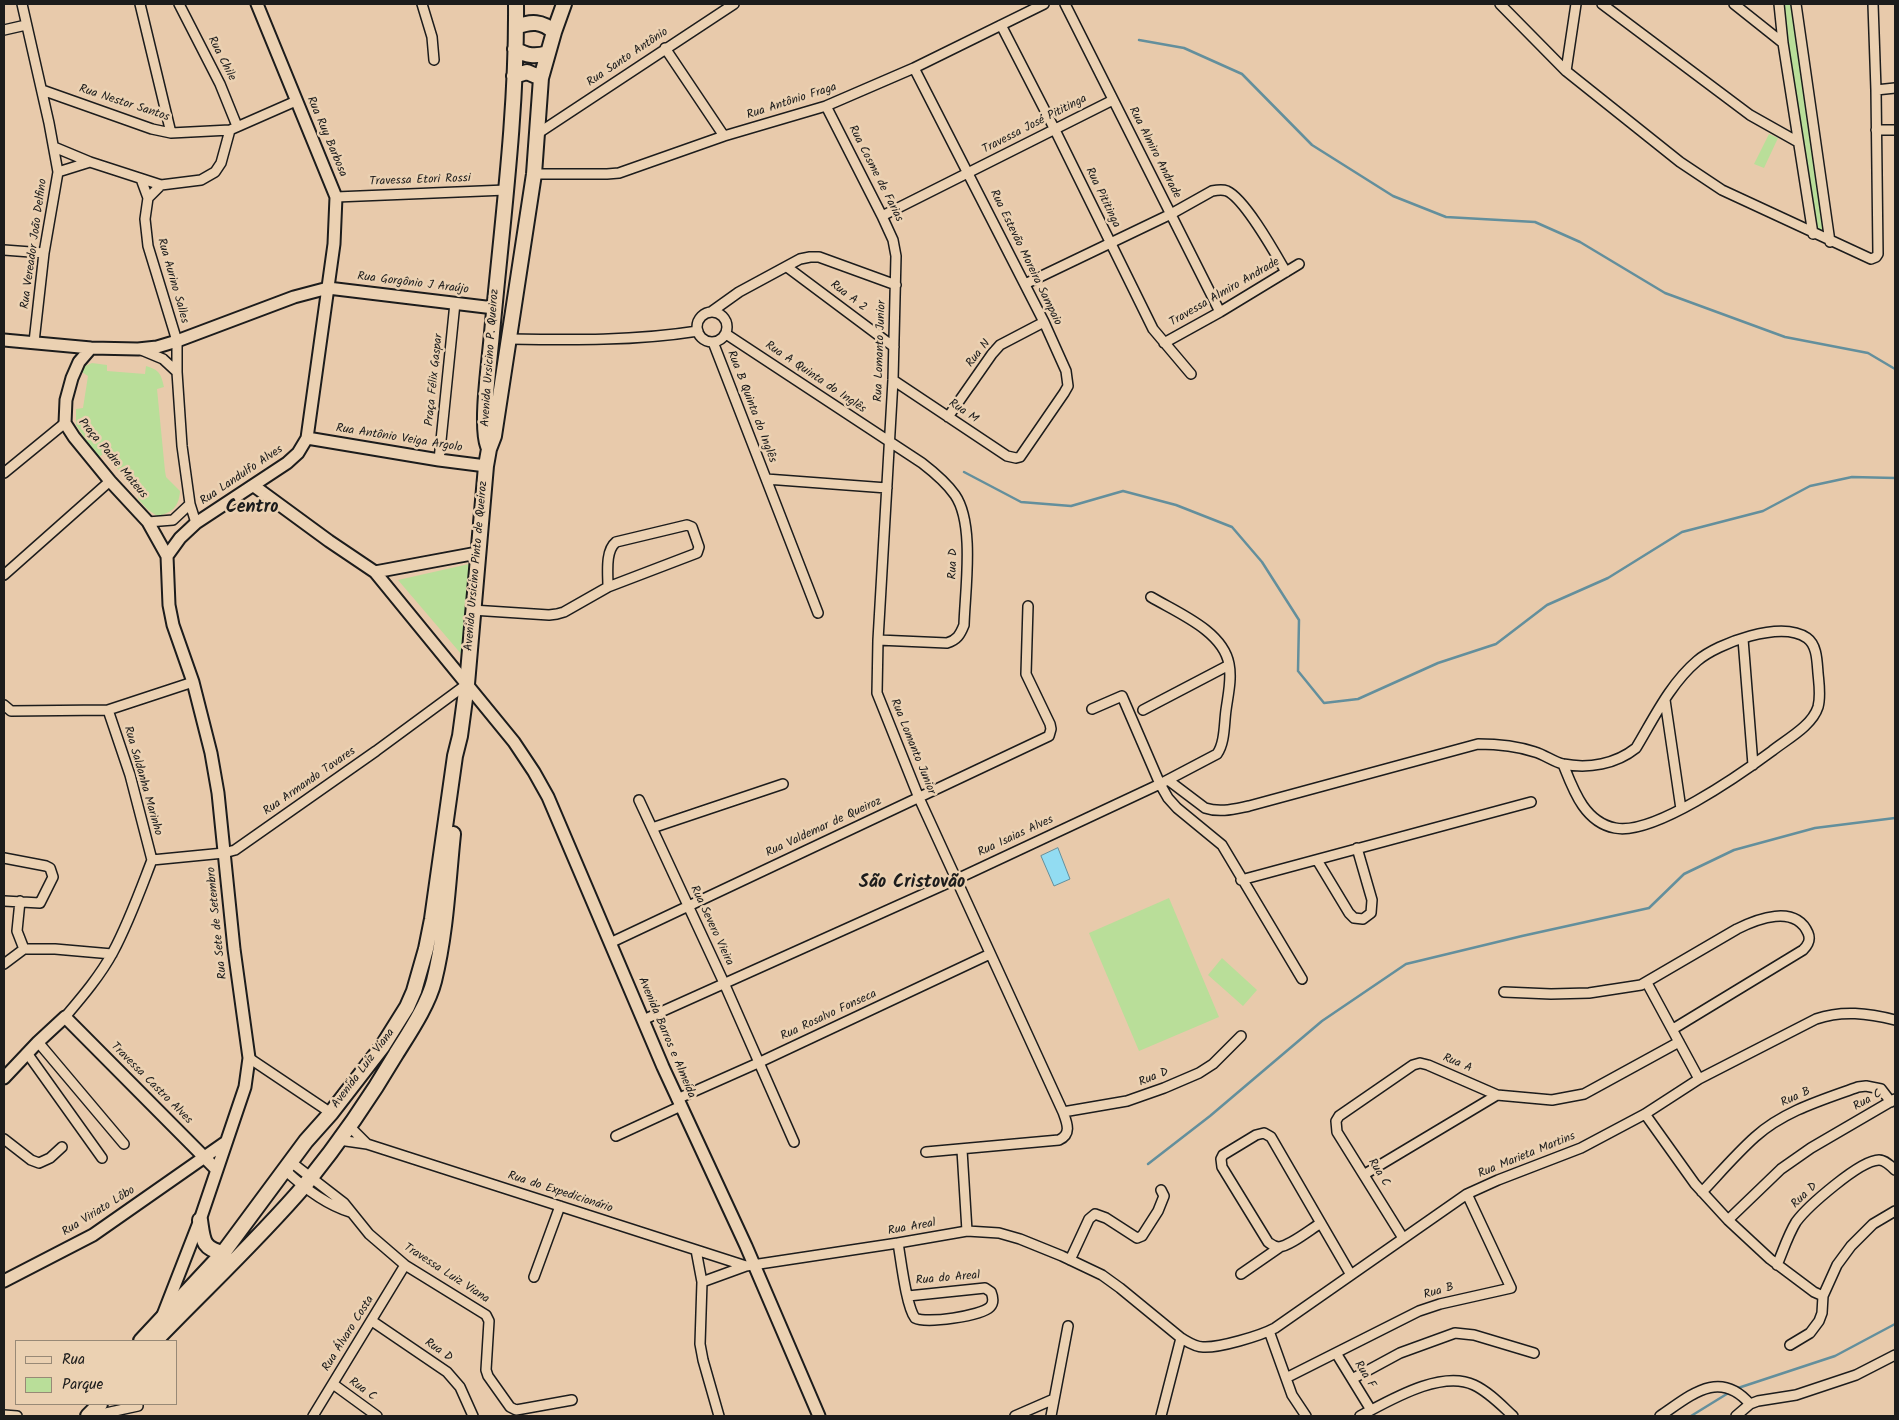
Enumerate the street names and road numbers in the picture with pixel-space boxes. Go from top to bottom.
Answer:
street label: Rua Santo Antônio [585,25,671,91]
street label: Rua Chile [204,34,238,84]
street label: Rua Antônio Fraga [745,81,839,123]
street label: Rua Nestor Santos [77,83,171,125]
street label: Travessa José Pititinga [980,92,1090,158]
street label: Rua Ruy Barbosa [303,95,349,179]
street label: Rua Almiro Andrade [1125,105,1183,201]
street label: Rua Cosme de Farias [844,123,906,225]
street label: Rua Pititinga [1081,165,1123,231]
street label: Travessa Etori Rossi [369,172,471,190]
street label: Rua Vereador João Delfino [19,178,51,310]
street label: Rua Estevão Moreira Sampaio [986,188,1064,328]
street label: Rua Aurino Salles [153,237,191,325]
street label: Travessa Almiro Andrade [1167,256,1283,330]
street label: Rua Gorgônio J Araújo [356,270,470,298]
street label: Rua A 2 [827,279,869,315]
street label: Avenida Ursicino P. Queiroz [479,289,503,427]
street label: Rua Lomanto Junior [872,300,890,402]
street label: Praça Félix Gaspar [423,333,447,427]
street label: Rua N [964,337,994,371]
street label: Rua A Quinta do Inglês [762,339,868,417]
street label: Rua B Quinta do Inglês [723,349,779,465]
street label: Rua M [945,397,981,427]
street label: Praça Padre Mateus [74,416,150,502]
street label: Rua Antônio Veiga Argolo [335,422,463,456]
street label: Rua Landulfo Alves [198,443,286,509]
street label: Avenida Ursicino Pinto de Queiroz [462,480,492,652]
street label: Rua D [946,548,962,580]
street label: Rua Lomanto Junior [886,697,938,797]
street label: Rua Saldanha Marinho [119,725,165,837]
street label: Rua Armando Tavares [261,745,359,819]
street label: Rua Valdemar de Queiroz [764,795,884,861]
street label: Rua Isaias Alves [976,813,1056,861]
street label: Rua Sete de Setembro [205,866,231,980]
street label: Rua Severo Vieira [686,884,736,968]
street label: Avenida Barros e Almeida [634,975,698,1101]
street label: Rua Rosalvo Fonseca [779,987,879,1045]
street label: Avenida Luiz Viana [329,1026,399,1112]
street label: Travessa Castro Alves [107,1040,195,1128]
street label: Rua A [1440,1051,1474,1077]
street label: Rua D [1137,1066,1171,1090]
street label: Rua B [1779,1085,1813,1111]
street label: Rua C [1851,1087,1885,1115]
street label: Rua Marieta Martins [1476,1130,1578,1182]
street label: Rua C [1364,1156,1392,1190]
street label: Rua do Expedicionário [506,1169,614,1217]
street label: Rua D [1789,1180,1821,1212]
street label: Rua Viriato Lôbo [60,1184,138,1240]
street label: Rua Areal [887,1217,937,1239]
street label: Travessa Luiz Viana [400,1241,492,1307]
street label: Rua do Areal [915,1269,981,1289]
street label: Rua B [1422,1281,1456,1303]
street label: Rua Álvaro Costa [320,1294,378,1374]
street label: Rua D [421,1336,455,1366]
street label: Rua F [1350,1359,1378,1391]
street label: Rua C [345,1375,379,1405]

